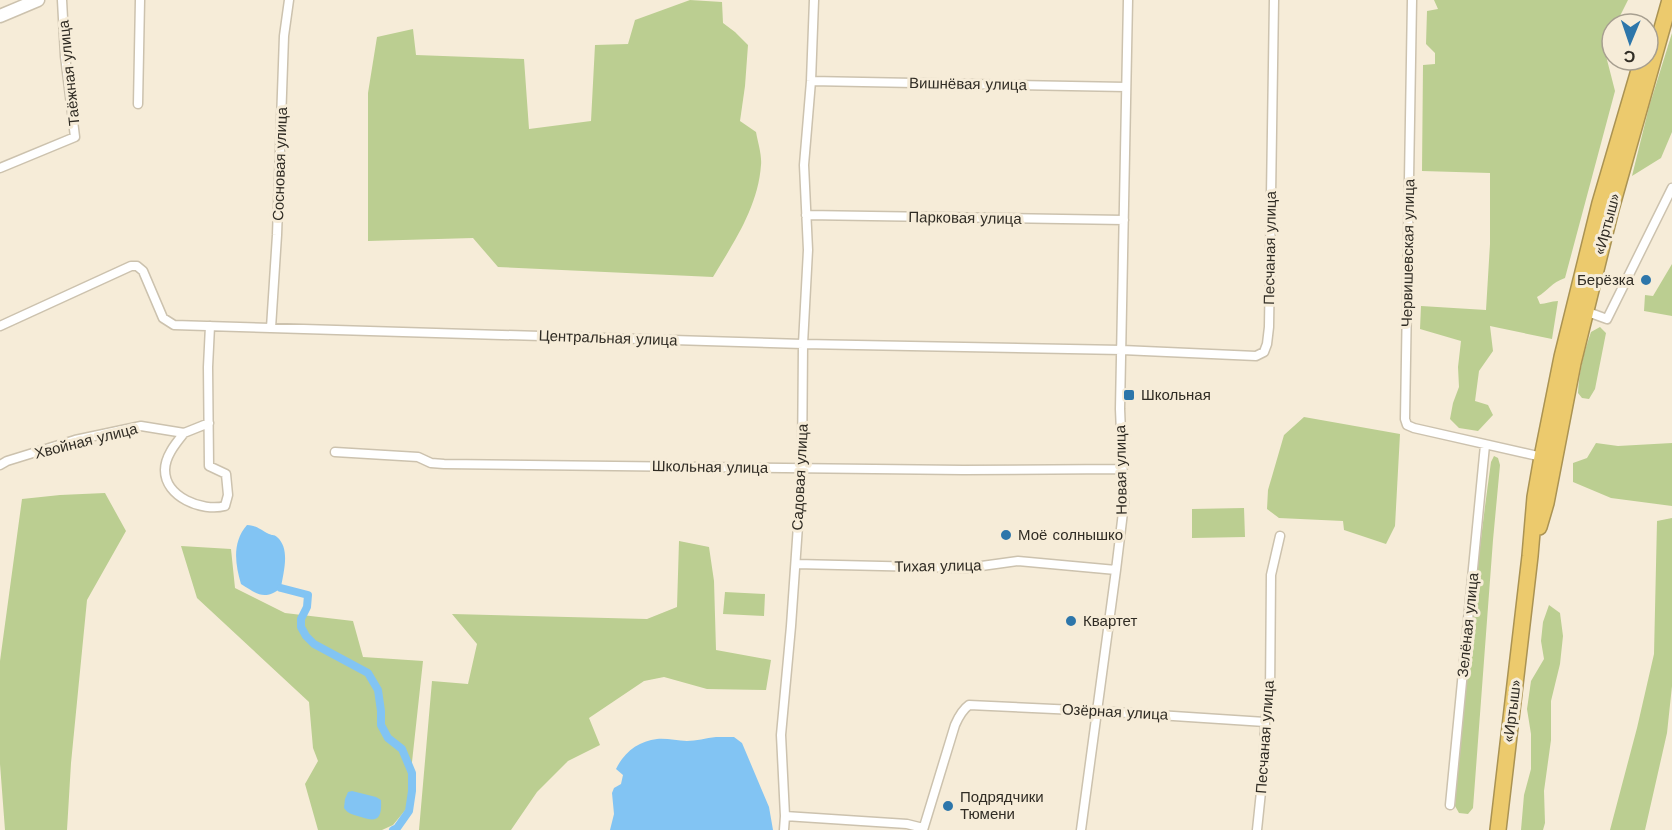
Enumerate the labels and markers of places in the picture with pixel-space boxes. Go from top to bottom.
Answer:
place label: Берёзка [1577,271,1635,289]
marker: Берёзка [1639,273,1653,287]
place label: Школьная [1141,386,1211,404]
marker: Школьная [1122,388,1136,402]
place label: Моё солнышко [1018,526,1123,544]
marker: Моё солнышко [999,528,1013,542]
place label: Квартет [1083,612,1137,630]
marker: Квартет [1064,614,1078,628]
place label: Подрядчики Тюмени [960,788,1044,823]
marker: Подрядчики Тюмени [941,799,955,813]

